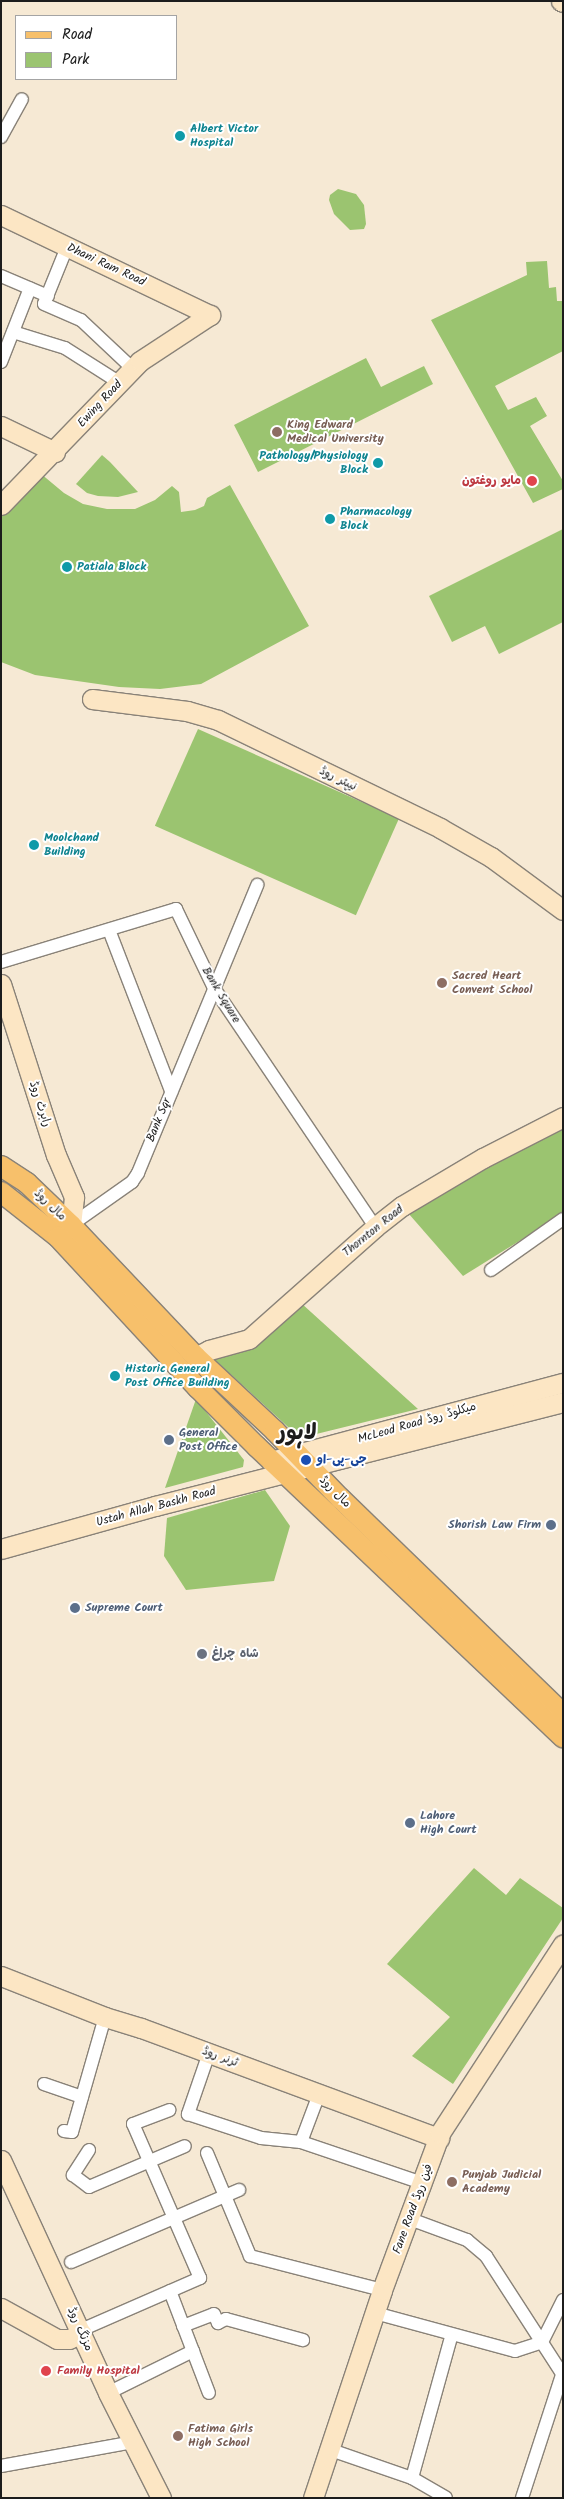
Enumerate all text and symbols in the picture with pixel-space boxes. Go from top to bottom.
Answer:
legend [15,15,178,80]
text: Road [62,23,92,47]
text: Park [62,48,89,72]
place label: Albert Victor Hospital [190,122,258,150]
marker: Albert Victor Hospital [174,130,186,142]
street label: Dhani Ram Road [64,241,148,289]
street label: Ewing Road [75,378,125,430]
place label: King Edward Medical University [287,418,384,446]
marker: King Edward Medical University [271,426,283,438]
place label: Pathology/Physiology Block [259,449,368,477]
marker: Pathology/Physiology Block [372,457,384,469]
place label: مایو روغتون [462,474,521,488]
marker: مایو روغتون [525,474,539,488]
place label: Pharmacology Block [340,505,412,533]
marker: Pharmacology Block [324,513,336,525]
place label: Patiala Block [77,560,146,574]
marker: Patiala Block [61,561,73,573]
street label: نیپئر روڈ [317,764,359,794]
place label: Moolchand Building [44,831,99,859]
marker: Moolchand Building [28,839,40,851]
street label: Bank Square [199,964,243,1026]
place label: Sacred Heart Convent School [452,969,533,997]
marker: Sacred Heart Convent School [436,977,448,989]
street label: رابرٹ روڈ [26,1079,54,1129]
street label: Bank Sqr [144,1096,174,1144]
street label: مال روڈ [31,1186,69,1224]
street label: Thornton Road [340,1202,406,1260]
place label: Historic General Post Office Building [125,1362,230,1390]
marker: Historic General Post Office Building [109,1370,121,1382]
street label: McLeod Road میکلوڈ روڈ [356,1399,478,1447]
district label: لاہور [277,1421,317,1447]
place label: General Post Office [179,1426,237,1454]
marker: General Post Office [163,1434,175,1446]
marker: جی-پی-او [299,1453,313,1467]
place label: جی-پی-او [317,1453,367,1467]
street label: مال روڈ [316,1473,354,1511]
street label: Ustah Allah Baskh Road [95,1484,217,1530]
place label: Shorish Law Firm [448,1518,541,1532]
marker: Shorish Law Firm [545,1519,557,1531]
place label: Supreme Court [85,1601,163,1615]
marker: Supreme Court [69,1602,81,1614]
place label: شاہ چراغ [212,1647,259,1661]
marker: شاہ چراغ [196,1648,208,1660]
place label: Lahore High Court [420,1809,477,1837]
marker: Lahore High Court [404,1817,416,1829]
street label: ٹرنر روڈ [200,2044,240,2070]
street label: Fane Road فین روڈ [390,2162,436,2256]
place label: Punjab Judicial Academy [462,2168,541,2196]
marker: Punjab Judicial Academy [446,2176,458,2188]
street label: مزنگ روڈ [64,2305,96,2353]
marker: Family Hospital [39,2364,53,2378]
place label: Family Hospital [57,2364,140,2378]
place label: Fatima Girls High School [188,2422,253,2450]
marker: Fatima Girls High School [172,2430,184,2442]

